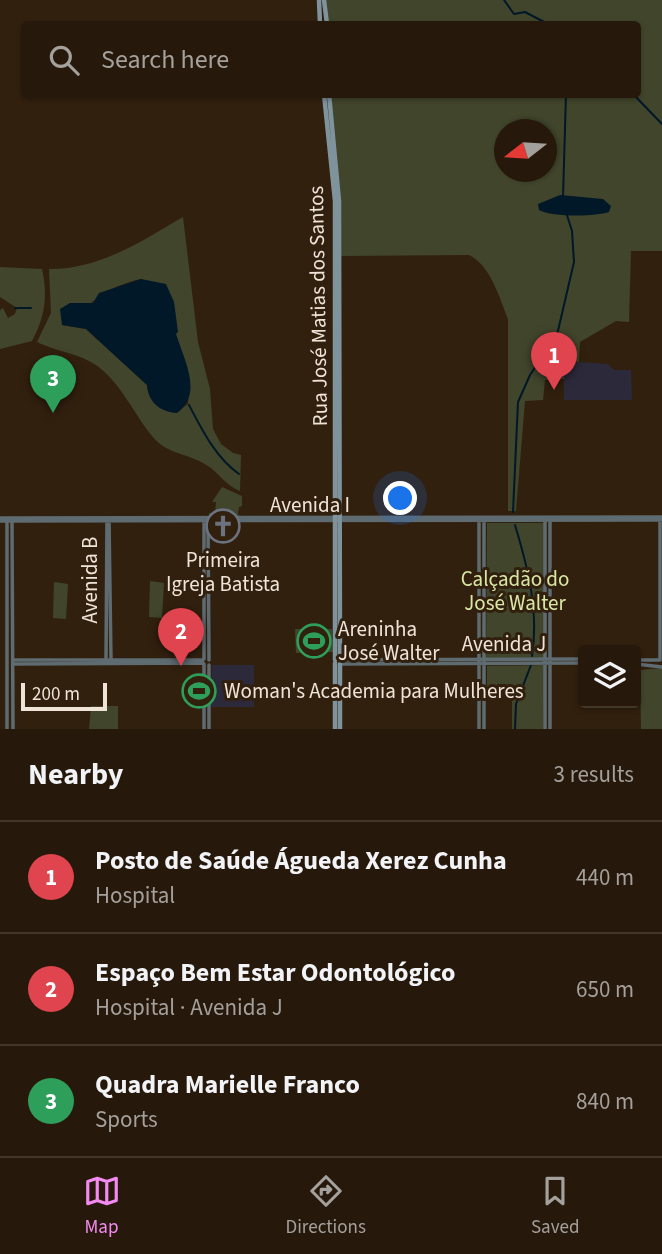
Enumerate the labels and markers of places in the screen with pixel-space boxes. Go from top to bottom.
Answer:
pin: 1 [531,332,577,390]
pin: 3 [30,355,76,413]
church icon: Primeira Igreja Batista [204,507,242,545]
place label: Primeira Igreja Batista [166,545,280,599]
pin: 2 [158,608,204,666]
place label: Areninha José Walter [338,614,440,668]
sports icon: Areninha José Walter [295,622,333,660]
sports icon: Woman's Academia para Mulheres [180,672,218,710]
place label: Woman's Academia para Mulheres [224,676,524,706]

